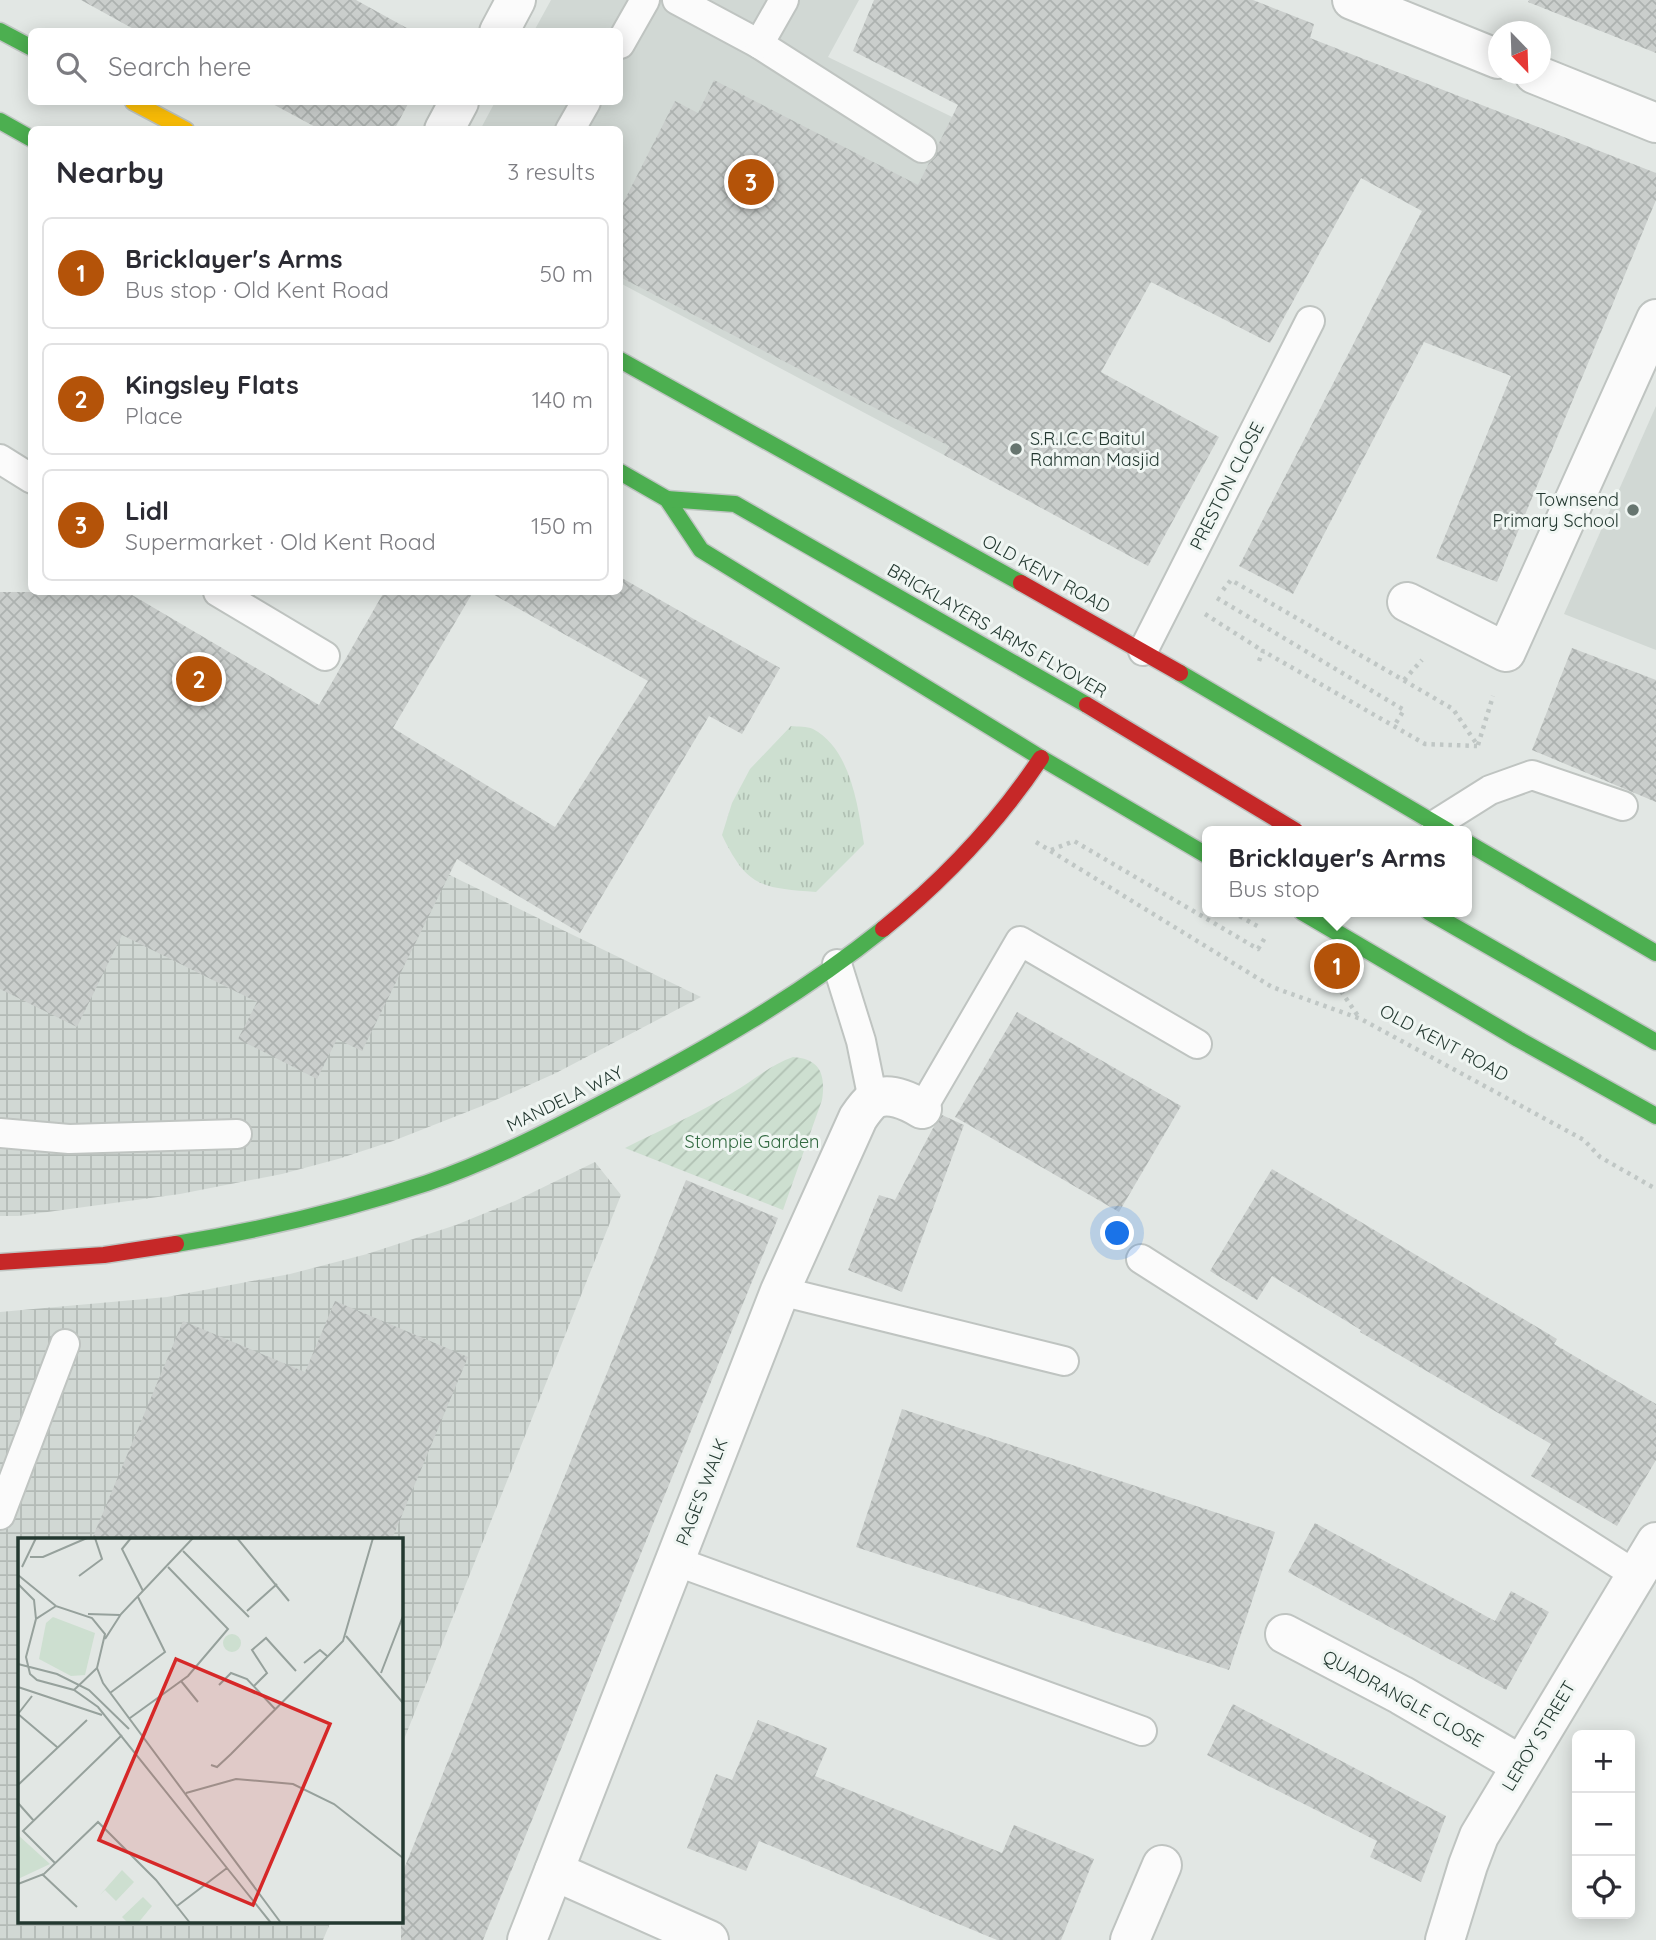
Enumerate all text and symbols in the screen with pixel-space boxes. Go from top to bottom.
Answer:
north arrow [1488,21,1551,84]
search box [28,28,623,105]
icon: search [52,48,90,86]
text: Search here [108,50,252,83]
text: Nearby [56,153,164,191]
pin: 3 [728,156,774,208]
text: 3 results [507,157,595,186]
text: Bricklayer's Arms [125,242,342,275]
text: 1 [77,259,85,288]
text: 50 m [540,259,593,288]
text: Bus stop · Old Kent Road [125,275,389,304]
text: Kingsley Flats [125,368,299,401]
text: 2 [74,385,88,414]
text: 140 m [532,385,593,414]
text: Place [125,401,183,430]
street label: PRESTON CLOSE [1184,418,1269,554]
place label: S.R.I.C.C Baitul Rahman Masjid [1030,427,1160,471]
marker: S.R.I.C.C Baitul Rahman Masjid [1008,441,1024,457]
place label: Townsend Primary School [1493,488,1619,532]
text: Lidl [125,494,169,527]
marker: Townsend Primary School [1625,502,1641,518]
text: 3 [75,511,87,540]
text: 150 m [531,511,593,540]
text: Supermarket · Old Kent Road [125,527,436,556]
street label: OLD KENT ROAD [978,529,1114,618]
street label: BRICKLAYERS ARMS FLYOVER [883,558,1111,703]
pin: 2 [176,653,222,705]
popup [1202,826,1472,917]
text: Bricklayer's Arms [1228,841,1446,874]
text: Bus stop [1228,874,1320,903]
pin: 1 [1314,940,1360,992]
street label: OLD KENT ROAD [1376,999,1513,1086]
street label: MANDELA WAY [503,1060,627,1137]
park label: Stompie Garden [685,1130,819,1153]
your location [1100,1216,1134,1250]
street label: PAGE'S WALK [671,1435,733,1549]
inset map [18,1538,402,1923]
street label: QUADRANGLE CLOSE [1319,1645,1488,1752]
street label: LEROY STREET [1497,1676,1581,1795]
map controls [1572,1730,1635,1919]
button: + [1572,1730,1635,1793]
button: − [1572,1793,1635,1856]
button: locate [1572,1856,1635,1919]

